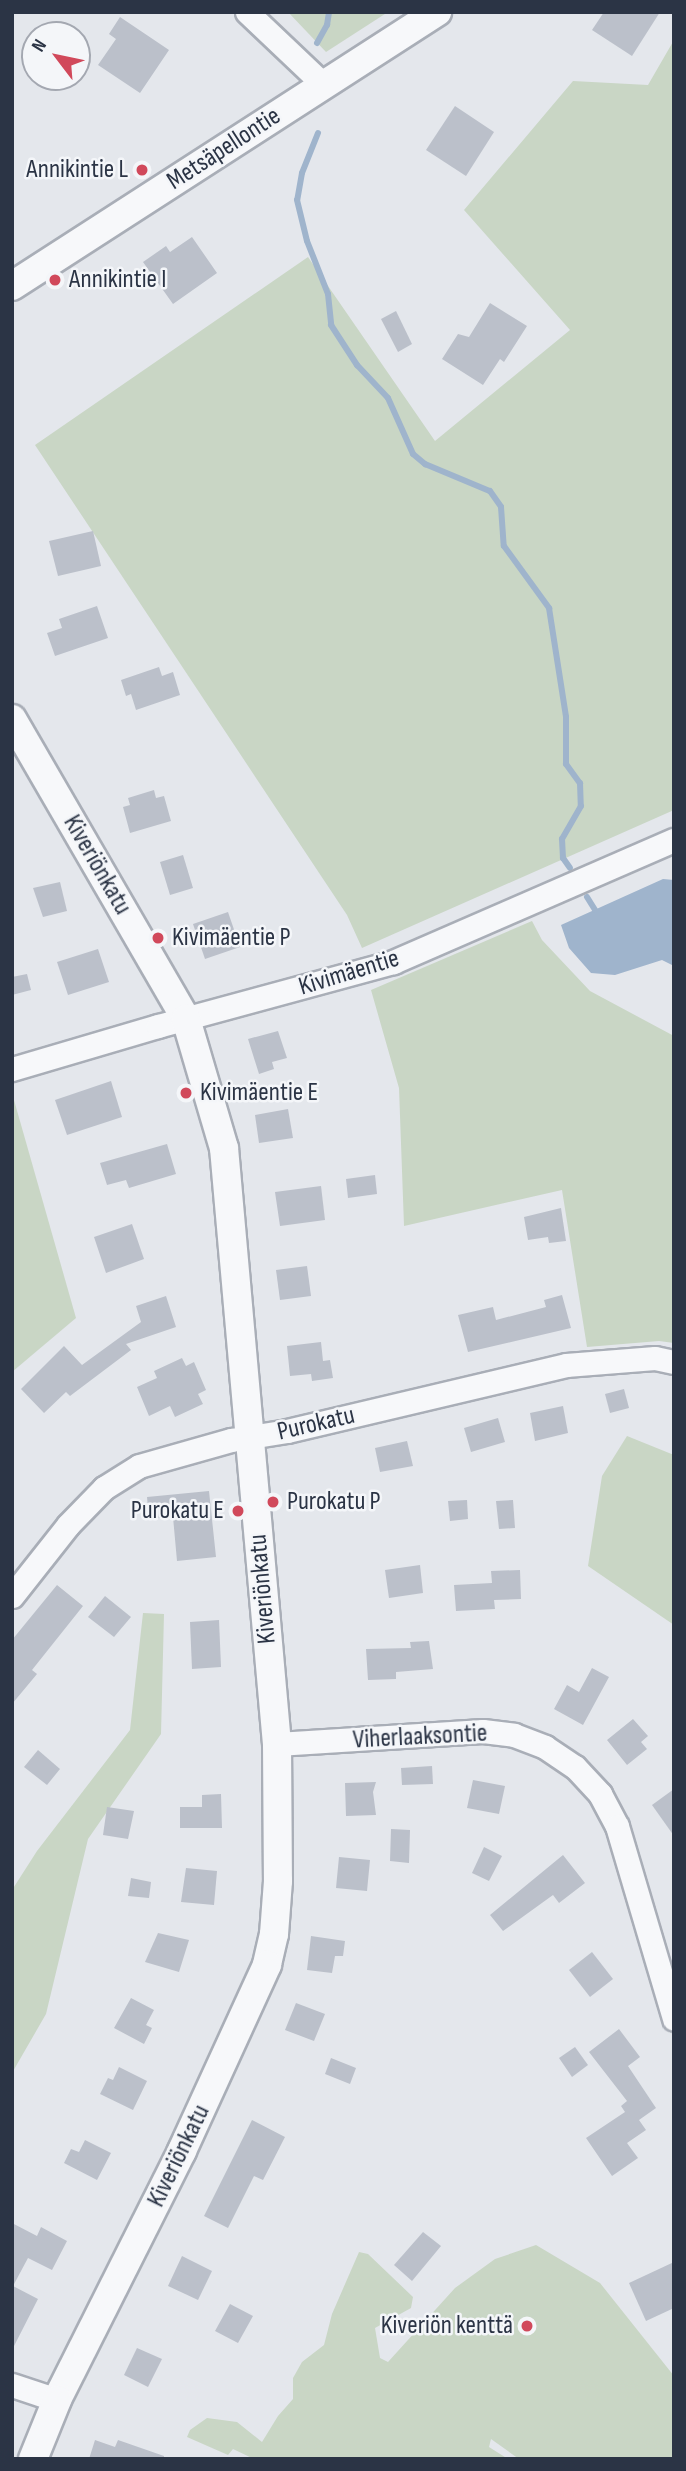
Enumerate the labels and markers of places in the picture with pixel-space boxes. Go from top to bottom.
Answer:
place label: Annikintie L [26,154,128,186]
marker: Annikintie L [134,162,150,178]
place label: Annikintie I [69,264,166,296]
marker: Annikintie I [47,272,63,288]
place label: Kivimäentie P [172,922,290,954]
marker: Kivimäentie P [150,930,166,946]
place label: Kivimäentie E [200,1077,318,1109]
marker: Kivimäentie E [178,1085,194,1101]
place label: Purokatu P [287,1486,381,1518]
marker: Purokatu P [265,1494,281,1510]
place label: Purokatu E [131,1495,224,1527]
marker: Purokatu E [230,1503,246,1519]
place label: Kiveriön kenttä [381,2310,513,2342]
marker: Kiveriön kenttä [519,2318,535,2334]

